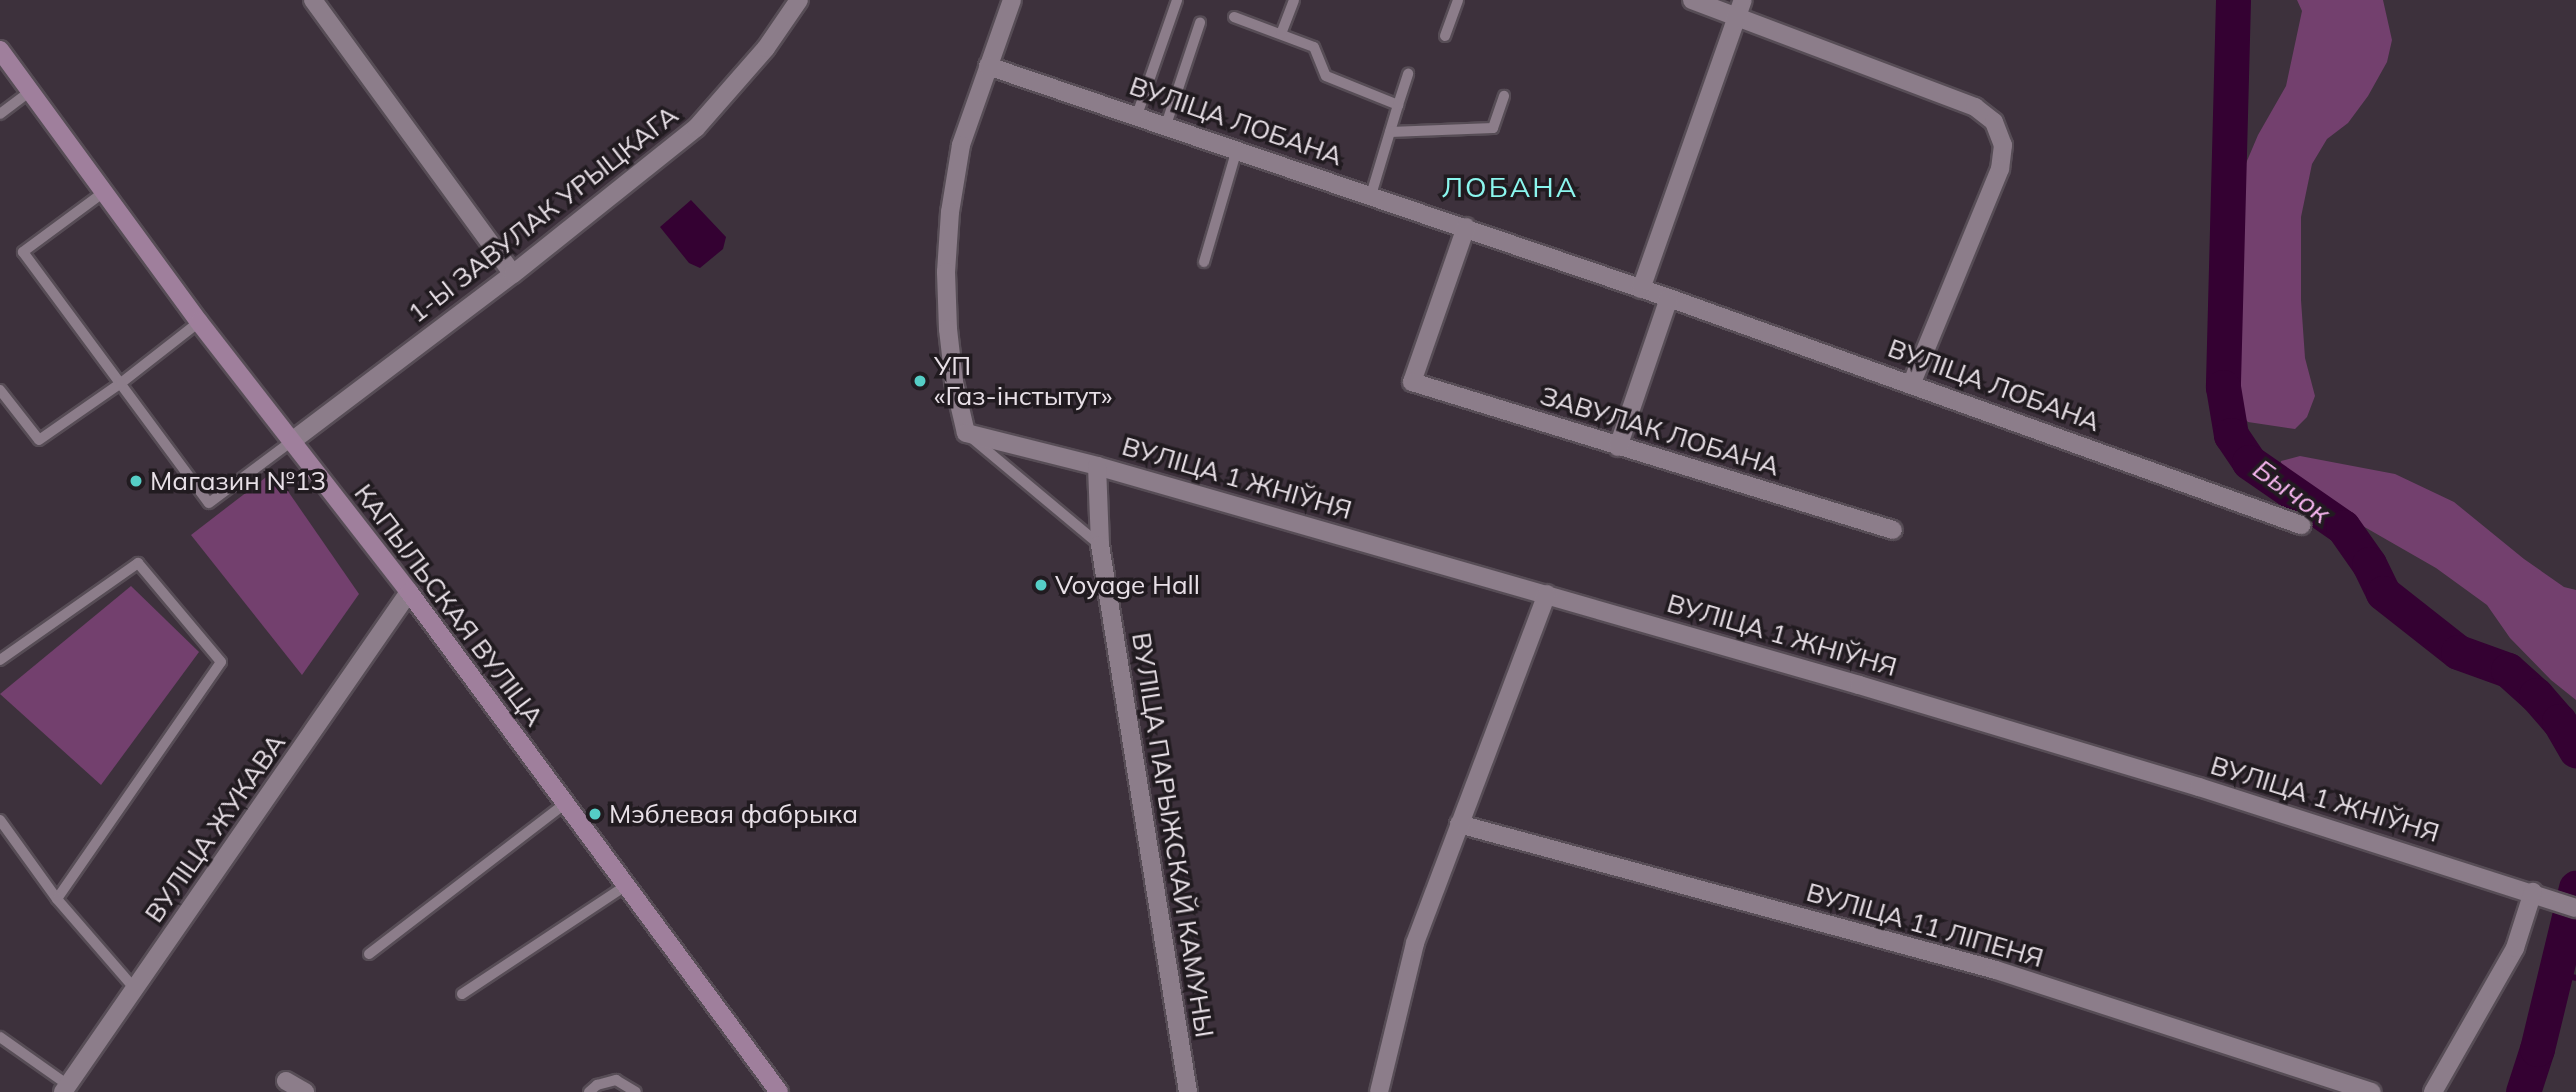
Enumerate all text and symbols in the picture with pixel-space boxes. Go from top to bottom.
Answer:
street label: ВУЛІЦА ЛОБАНА [1125,70,1347,172]
street label: 1-Ы ЗАВУЛАК УРЫЦКАГА [402,99,684,329]
district label: ЛОБАНА [1442,170,1578,204]
street label: ВУЛІЦА ЛОБАНА [1884,332,2104,438]
place label: УП «Газ-інстытут» [934,350,1112,412]
marker: УП «Газ-інстытут» [912,373,928,389]
street label: ЗАВУЛАК ЛОБАНА [1537,380,1783,482]
street label: ВУЛІЦА 1 ЖНІЎНЯ [1119,430,1355,526]
water label: Бычок [2247,452,2337,530]
place label: Магазин №13 [150,465,326,497]
marker: Магазин №13 [128,473,144,489]
street label: КАПЫЛЬСКАЯ ВУЛІЦА [348,478,550,732]
place label: Voyage Hall [1055,569,1200,601]
marker: Voyage Hall [1033,577,1049,593]
street label: ВУЛІЦА 1 ЖНІЎНЯ [1664,587,1900,683]
street label: ВУЛІЦА ПАРЫЖСКАЙ КАМУНЫ [1126,630,1220,1040]
street label: ВУЛІЦА ЖУКАВА [138,728,292,928]
street label: ВУЛІЦА 1 ЖНІЎНЯ [2207,749,2443,849]
place label: Мэблевая фабрыка [609,798,858,830]
marker: Мэблевая фабрыка [587,806,603,822]
street label: ВУЛІЦА 11 ЛІПЕНЯ [1803,876,2047,974]

